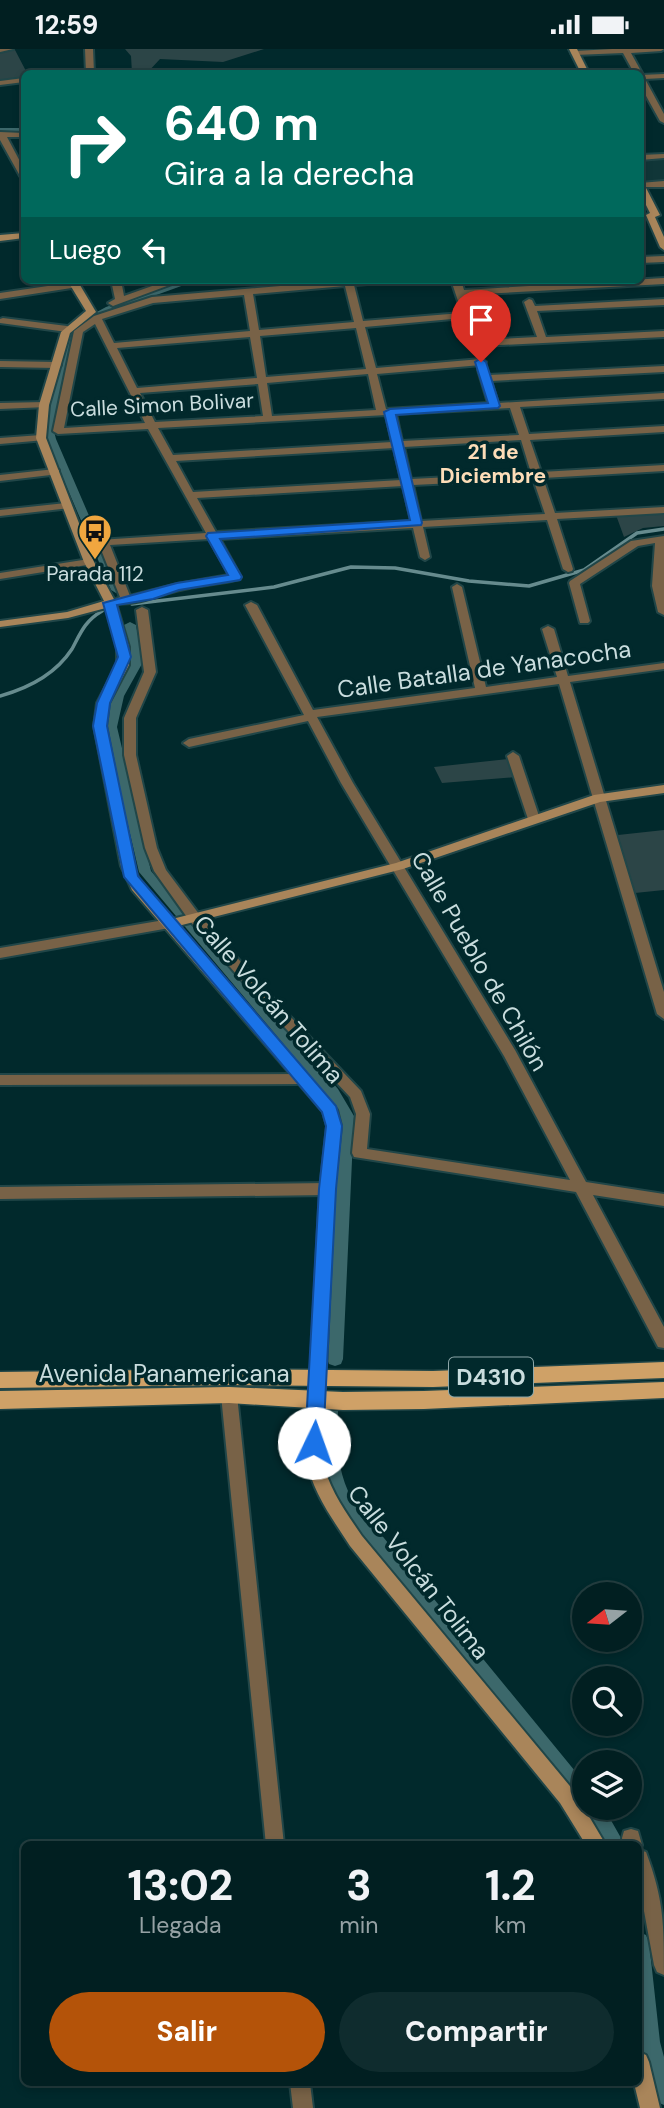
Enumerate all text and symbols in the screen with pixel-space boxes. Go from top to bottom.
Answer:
text: 12:59 [35,8,98,42]
text: 640 m [164,91,319,155]
icon: right [49,98,140,189]
text: Gira a la derecha [164,153,414,195]
icon: left [136,231,174,269]
text: Luego [49,233,122,267]
pin [451,290,511,362]
icon: arrive [462,301,500,339]
street label: Calle Simon Bolivar [69,386,255,424]
district label: 21 de Diciembre [440,438,546,490]
bus stop icon: Parada 112 [76,512,114,561]
place label: Parada 112 [46,560,144,588]
street label: Calle Batalla de Yanacocha [335,633,633,705]
street label: Calle Pueblo de Chilón [404,846,556,1076]
street label: Calle Volcán Tolima [187,908,351,1090]
road number: D4310 [449,1357,533,1397]
street label: Avenida Panamericana [39,1358,289,1389]
position arrow [277,1406,351,1480]
street label: Calle Volcán Tolima [341,1478,497,1666]
north arrow [572,1582,642,1652]
map controls [572,1582,642,1820]
button: search [572,1666,642,1736]
button: layers [572,1750,642,1820]
text: 13:02 [127,1858,233,1913]
text: 3 [346,1858,372,1913]
text: 1.2 [485,1858,536,1913]
text: Llegada [139,1910,221,1940]
text: min [339,1910,379,1940]
text: km [494,1910,526,1940]
button: Salir [49,1992,325,2072]
button: Compartir [339,1992,614,2072]

